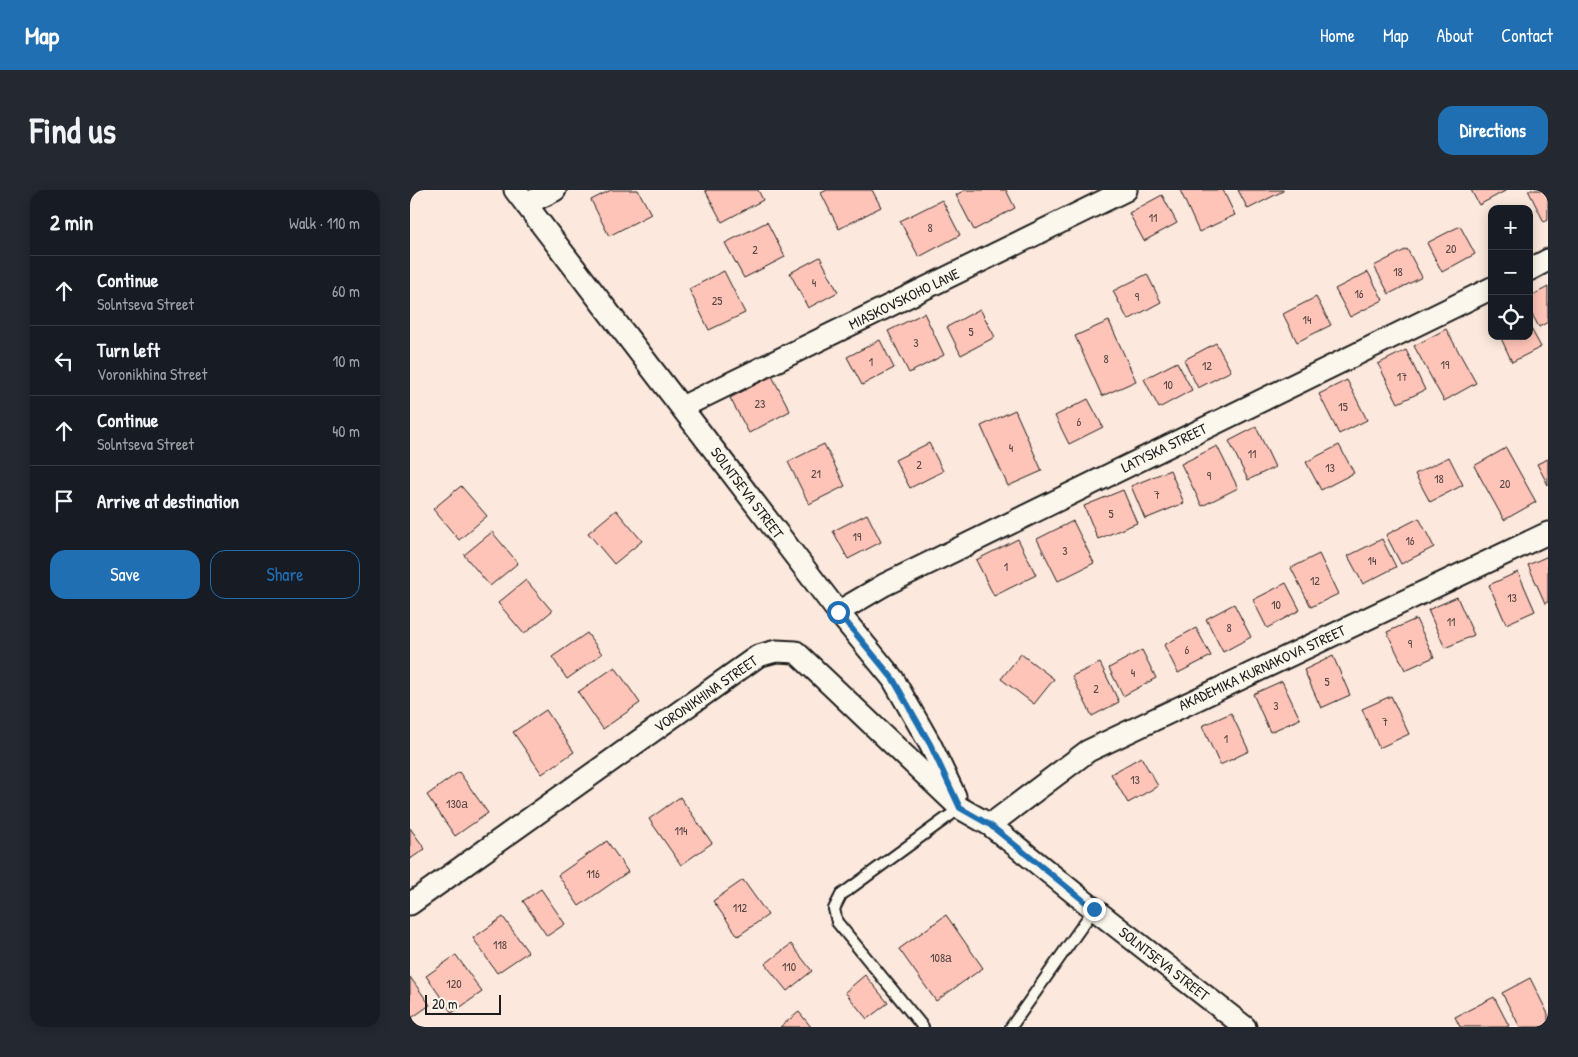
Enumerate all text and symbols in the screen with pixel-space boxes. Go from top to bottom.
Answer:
text: Map [25,19,59,51]
text: Home [1320,23,1355,48]
text: Map [1383,23,1408,48]
text: About [1436,23,1473,48]
text: Contact [1501,23,1553,48]
button: Directions [1438,106,1548,155]
text: Find us [30,107,116,154]
map controls [1488,205,1533,340]
button: + [1488,205,1533,250]
text: 2 min [50,208,93,237]
house number: 11 [1149,209,1157,226]
text: Walk · 110 m [289,212,360,234]
house number: 8 [927,219,933,236]
house number: 20 [1446,240,1457,257]
house number: 2 [752,241,758,258]
button: − [1488,250,1533,295]
street label: MIASKOVSKOHO LANE [845,263,963,334]
house number: 18 [1393,263,1403,280]
text: Continue [97,267,158,293]
house number: 4 [812,274,817,291]
icon: ahead [50,277,78,305]
text: 60 m [332,280,360,302]
house number: 16 [1354,285,1364,302]
house number: 9 [1135,288,1140,305]
house number: 25 [712,292,722,309]
text: Solntseva Street [97,293,194,315]
button: locate [1488,295,1533,340]
house number: 14 [1303,311,1312,328]
house number: 5 [968,323,974,340]
house number: 3 [913,334,919,351]
text: Turn left [97,337,160,363]
icon: left [50,347,78,375]
text: 10 m [332,350,360,372]
house number: 8 [1103,350,1109,367]
house number: 1 [869,353,873,370]
house number: 19 [1441,356,1450,373]
house number: 12 [1202,357,1212,374]
text: Voronikhina Street [97,363,207,385]
house number: 17 [1397,368,1407,385]
house number: 10 [1163,376,1173,393]
house number: 23 [755,395,766,412]
house number: 15 [1338,398,1348,415]
text: Continue [97,407,158,433]
house number: 6 [1077,413,1082,430]
icon: ahead [50,417,78,445]
street label: LATYSKA STREET [1117,417,1211,477]
text: 40 m [332,420,360,442]
text: Solntseva Street [97,433,194,455]
house number: 4 [1009,439,1014,456]
street label: SOLNTSEVA STREET [706,443,789,544]
house number: 11 [1248,445,1256,462]
house number: 2 [916,456,922,473]
house number: 13 [1325,459,1335,476]
house number: 21 [811,465,821,482]
house number: 9 [1207,467,1212,484]
house number: 18 [1434,470,1444,487]
house number: 20 [1500,475,1511,492]
house number: 7 [1154,486,1160,503]
icon: arrive [50,487,78,515]
text: Arrive at destination [97,488,239,514]
house number: 5 [1108,505,1114,522]
house number: 19 [853,528,862,545]
house number: 16 [1405,532,1415,549]
house number: 3 [1062,542,1068,559]
button: Save [50,550,200,599]
button: Share [210,550,360,599]
house number: 14 [1368,552,1377,569]
house number: 1 [1004,558,1008,575]
house number: 12 [1310,572,1320,589]
house number: 13 [1507,589,1517,606]
house number: 10 [1271,596,1281,613]
route start [827,601,850,624]
house number: 11 [1447,613,1455,630]
street label: AKADEMIKA KURNAKOVA STREET [1175,619,1350,716]
house number: 8 [1226,619,1232,636]
house number: 9 [1408,635,1413,652]
house number: 6 [1185,641,1190,658]
street label: VORONIKHINA STREET [650,650,762,737]
house number: 4 [1131,664,1136,681]
house number: 5 [1324,673,1330,690]
house number: 2 [1093,680,1099,697]
house number: 3 [1273,697,1279,714]
house number: 7 [1382,713,1388,730]
house number: 1 [1224,730,1228,747]
house number: 13 [1130,771,1140,788]
house number: 130а [446,795,468,812]
house number: 114 [674,822,688,839]
house number: 116 [586,865,600,882]
route end [1083,898,1106,921]
house number: 112 [733,899,748,916]
street label: SOLNTSEVA STREET [1115,922,1215,1006]
house number: 118 [493,936,507,953]
house number: 108а [930,949,952,966]
house number: 110 [782,958,796,975]
house number: 120 [446,975,462,992]
scale bar [425,992,501,1015]
text: 20 m [432,994,458,1013]

